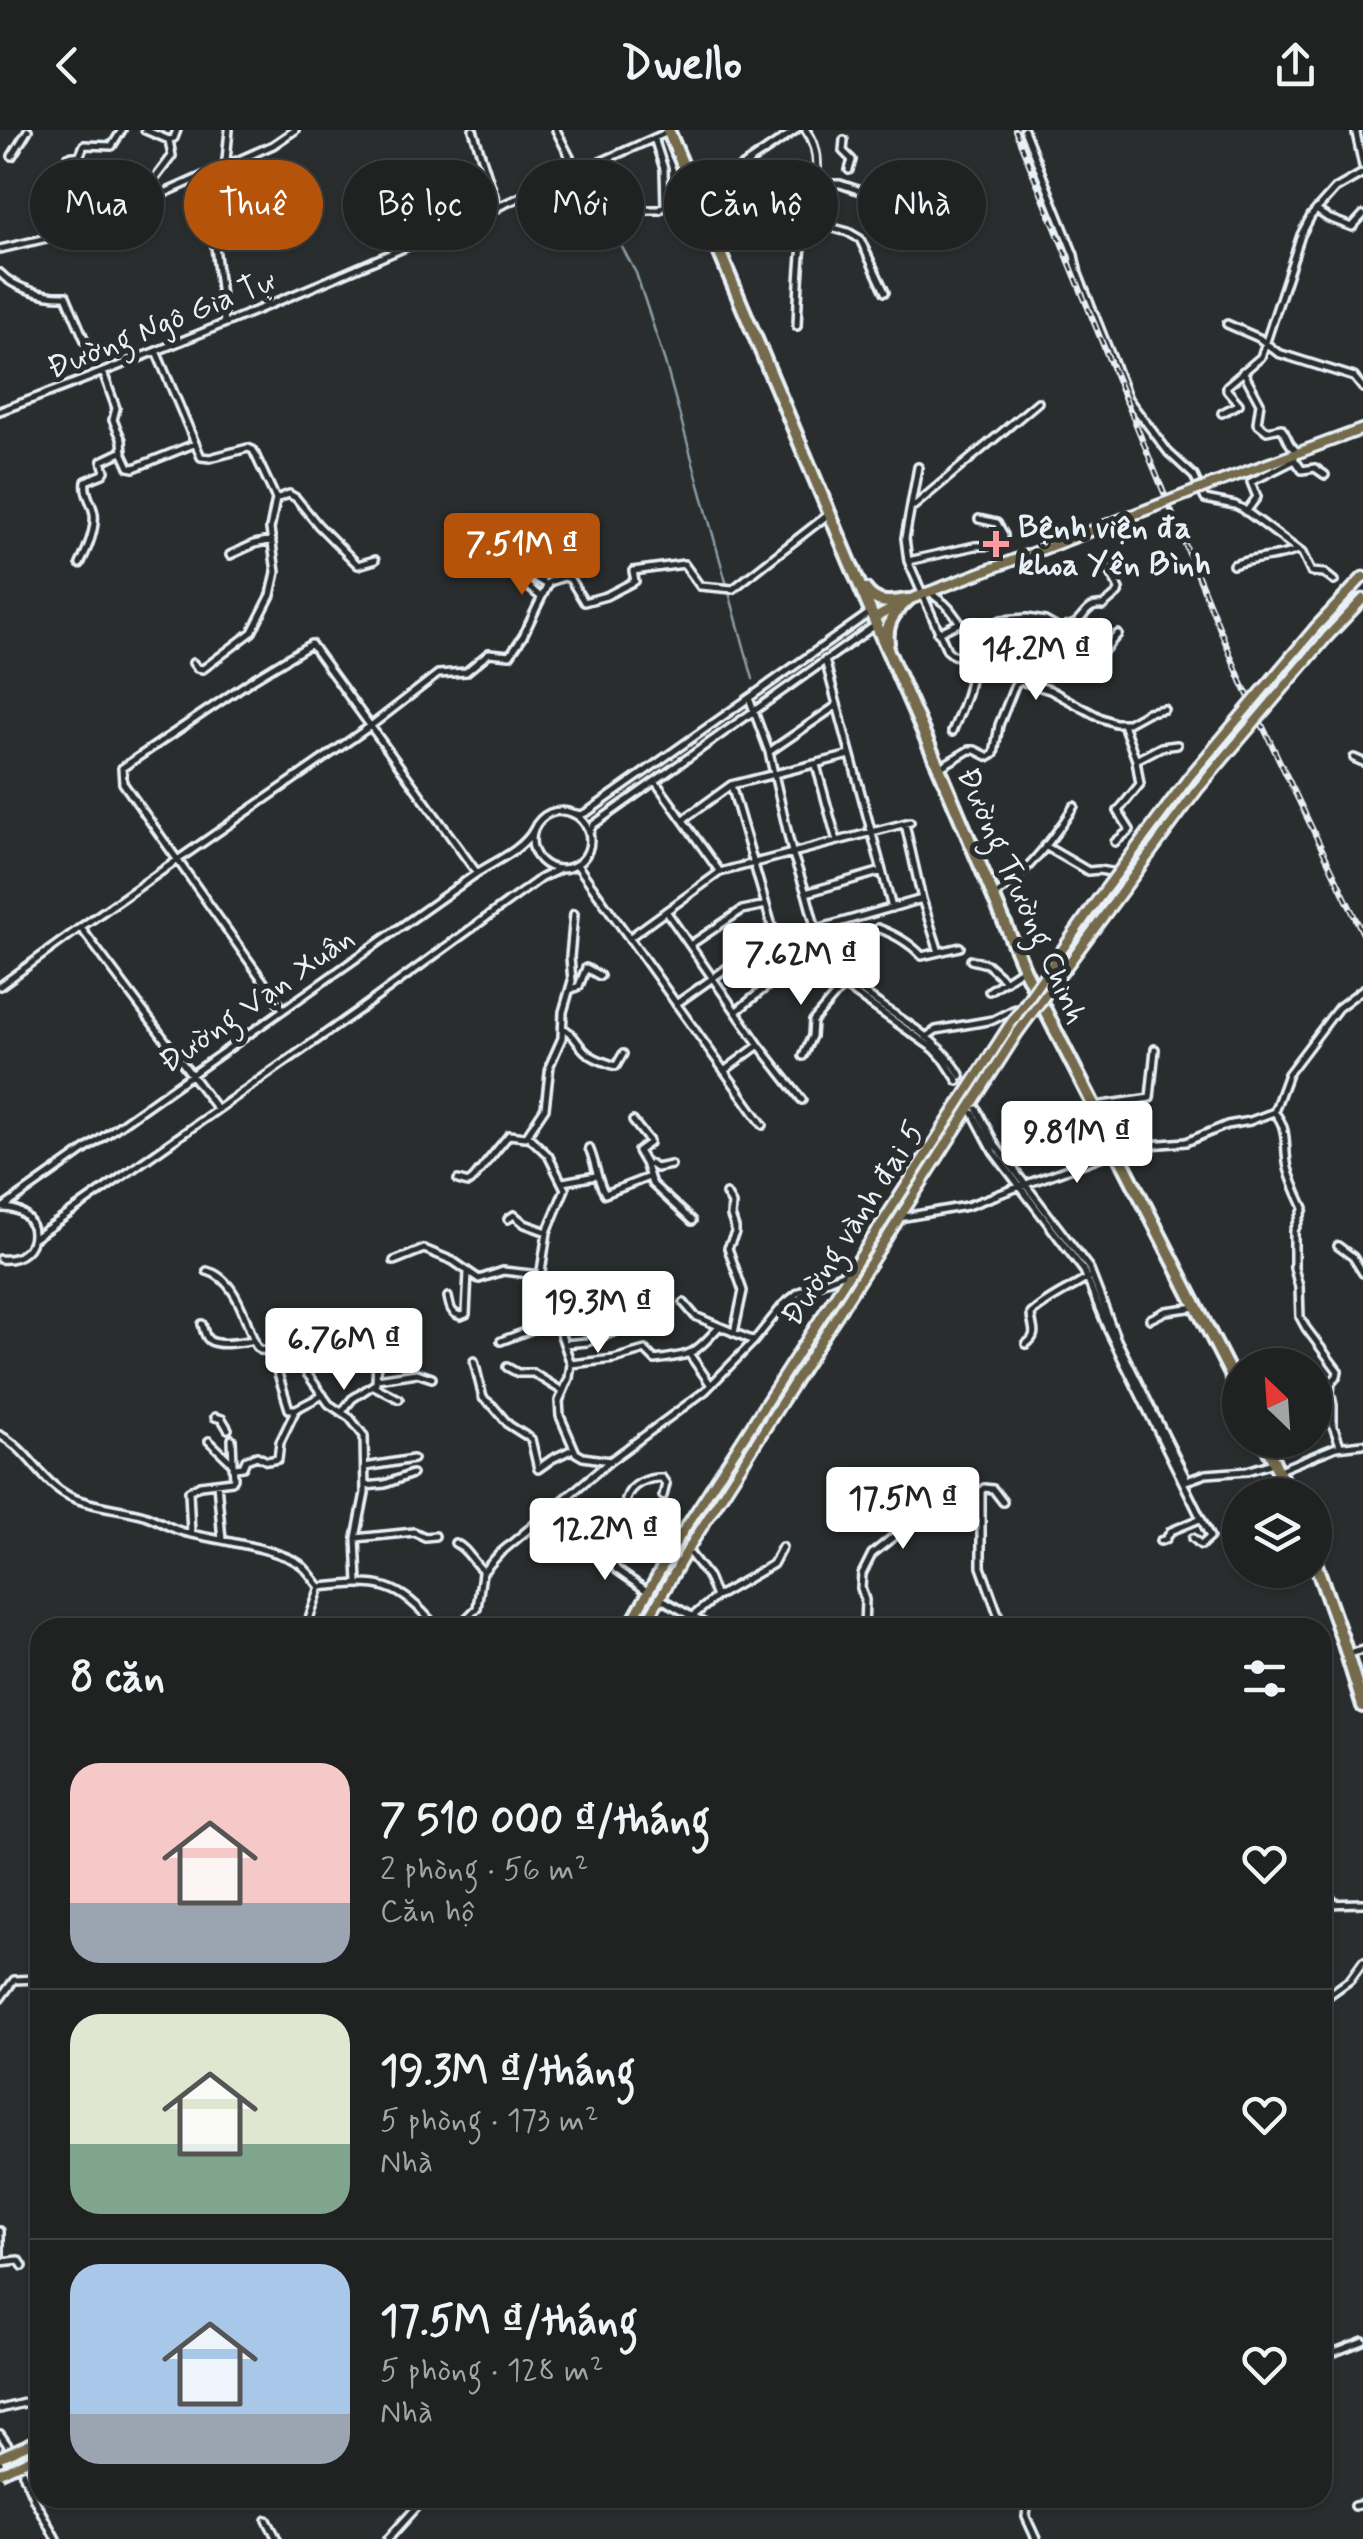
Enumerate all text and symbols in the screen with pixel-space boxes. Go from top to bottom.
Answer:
text: Dwello [621,36,742,95]
icon: back [40,38,95,93]
icon: share [1268,38,1323,93]
chip: Mua [30,160,164,250]
chip: Thuê [184,160,323,250]
chip: Bộ lọc [343,160,497,250]
chip: Mới [517,160,644,250]
chip: Căn hộ [664,160,838,250]
chip: Nhà [858,160,986,250]
street label: Đường Ngô Gia Tự [41,260,284,393]
place label: Bệnh viện đa khoa Yên Bình [1018,507,1211,586]
pin: 7.51M ₫ [430,513,614,598]
text: 7.51M ₫ [466,524,578,566]
marker: Bệnh viện đa khoa Yên Bình [983,531,1009,557]
pin: 14.2M ₫ [944,618,1128,703]
text: 14.2M ₫ [981,629,1091,671]
street label: Đường Trường Chinh [943,761,1097,1032]
street label: Đường Vạn Xuân [151,918,365,1086]
pin: 7.62M ₫ [709,923,893,1008]
text: 7.62M ₫ [745,934,857,976]
pin: 9.81M ₫ [985,1101,1169,1186]
text: 9.81M ₫ [1023,1112,1131,1154]
street label: Đường vành đai 5 [772,1114,938,1336]
pin: 19.3M ₫ [506,1271,690,1356]
text: 19.3M ₫ [544,1282,652,1324]
pin: 6.76M ₫ [252,1308,436,1393]
text: 6.76M ₫ [287,1319,401,1361]
north arrow [1222,1348,1332,1458]
map controls [1222,1348,1332,1588]
pin: 17.5M ₫ [811,1467,995,1552]
text: 17.5M ₫ [848,1478,958,1520]
button: layers [1222,1478,1332,1588]
pin: 12.2M ₫ [513,1498,697,1583]
text: 12.2M ₫ [552,1509,658,1551]
text: 8 căn [70,1651,165,1706]
icon: filters [1237,1651,1292,1706]
text: 7 510 000 ₫/tháng [380,1794,711,1849]
icon: home [150,1803,270,1923]
icon: heart [1237,1836,1292,1891]
text: 2 phòng · 56 m² [380,1849,588,1891]
text: Căn hộ [380,1891,476,1933]
text: 19.3M ₫/tháng [380,2045,636,2100]
icon: home [150,2054,270,2174]
icon: heart [1237,2087,1292,2142]
text: 5 phòng · 173 m² [380,2100,599,2142]
text: Nhà [380,2142,433,2184]
text: 17.5M ₫/tháng [380,2295,638,2350]
icon: home [150,2304,270,2424]
icon: heart [1237,2337,1292,2392]
text: 5 phòng · 128 m² [380,2350,604,2392]
text: Nhà [380,2392,433,2434]

